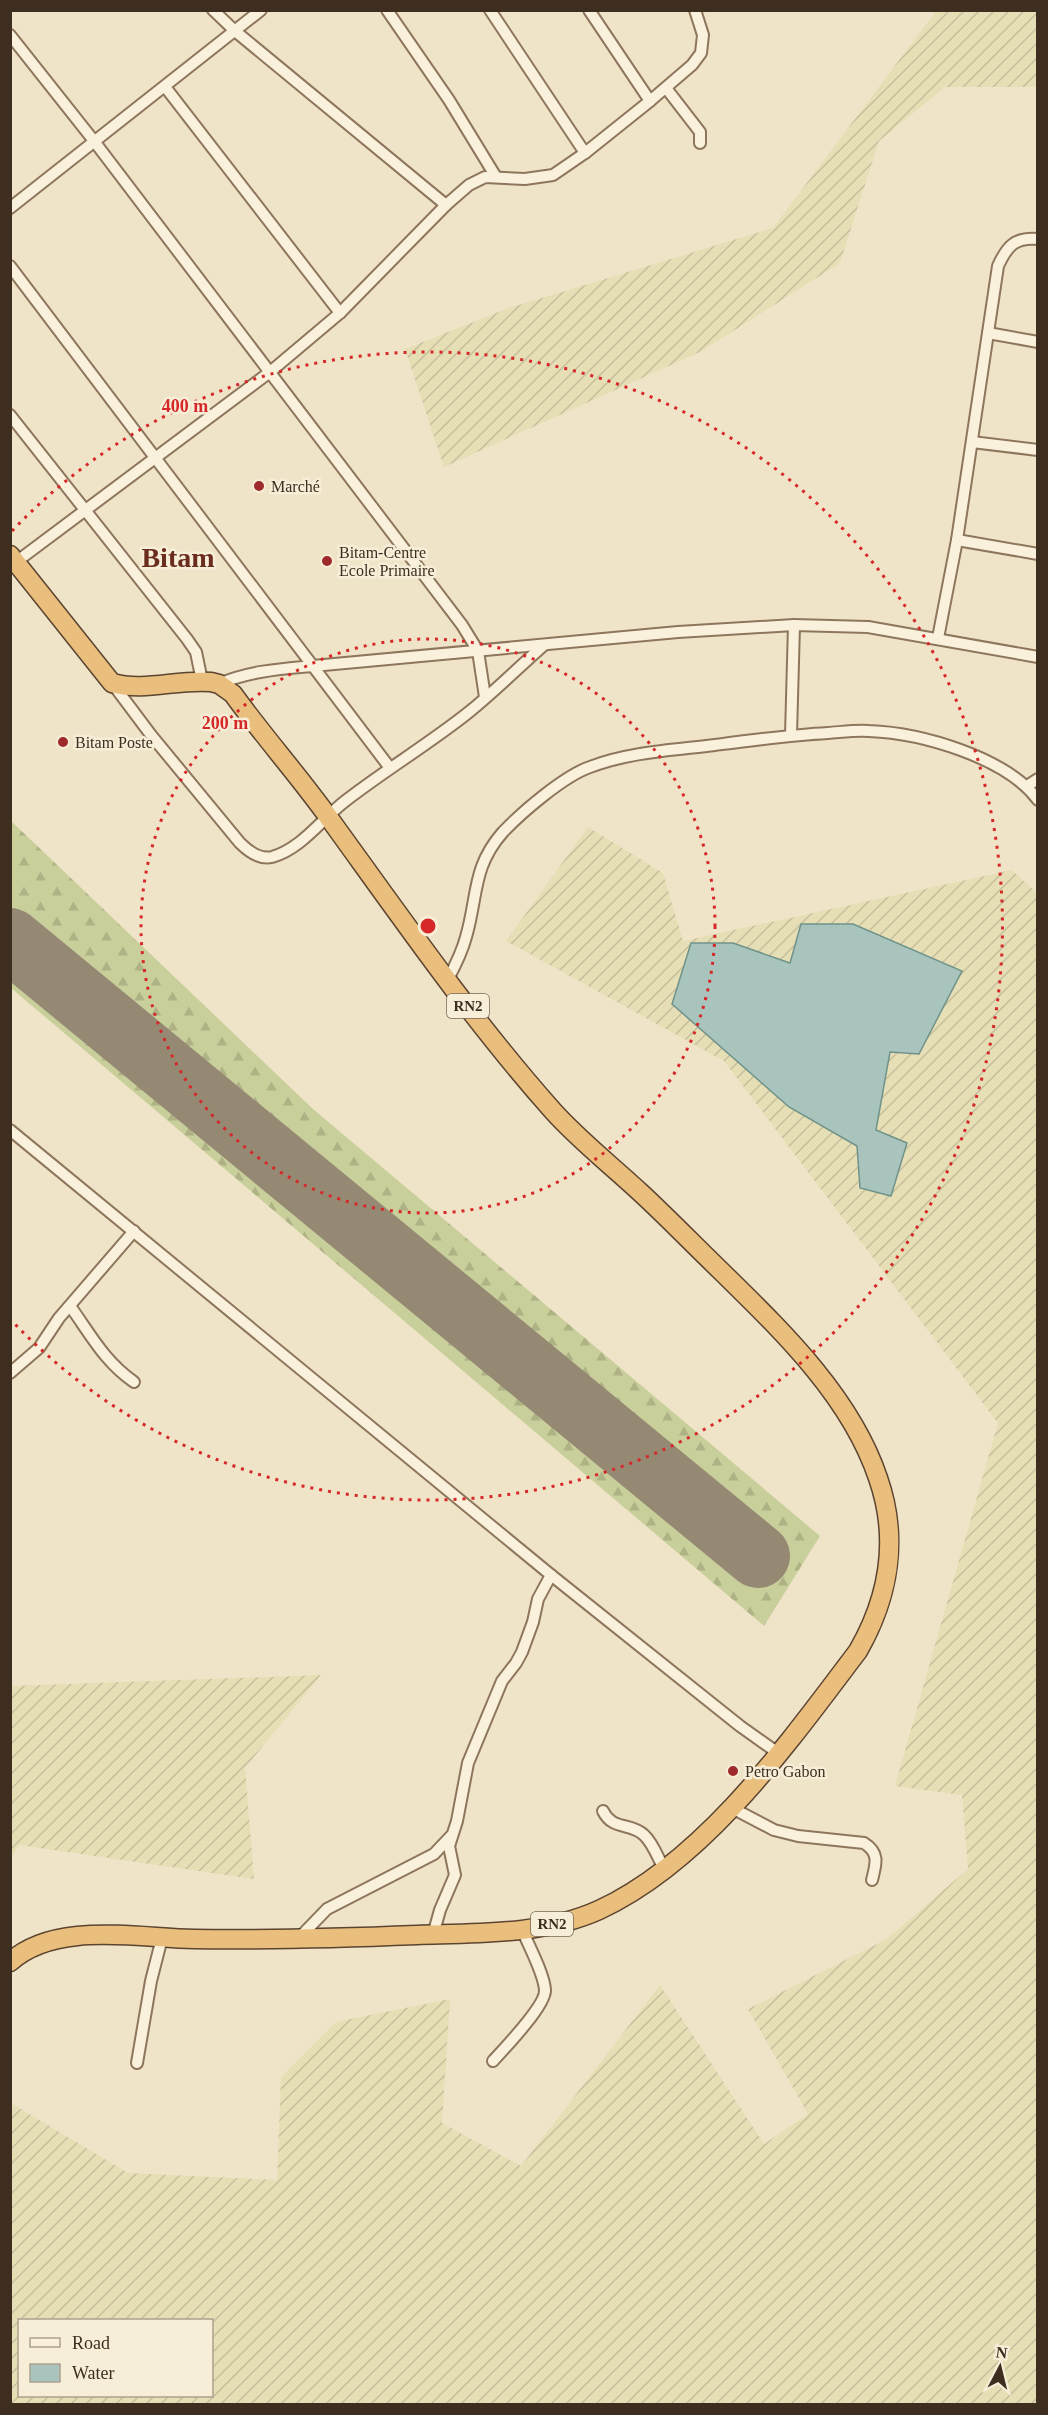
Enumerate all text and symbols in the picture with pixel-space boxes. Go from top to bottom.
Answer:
text: 400 m [162,396,208,416]
place label: Marché [271,478,320,495]
marker: Marché [252,479,266,493]
district label: Bitam [141,542,215,573]
place label: Bitam-Centre Ecole Primaire [339,544,435,579]
marker: Bitam-Centre Ecole Primaire [320,554,334,568]
text: 200 m [202,713,248,733]
place label: Bitam Poste [75,734,153,751]
marker: Bitam Poste [56,735,70,749]
centre of rings [418,916,438,936]
road number: RN2 [447,994,489,1018]
place label: Petro Gabon [745,1763,825,1780]
marker: Petro Gabon [726,1764,740,1778]
road number: RN2 [531,1912,573,1936]
legend [18,2319,213,2397]
text: Road [72,2333,110,2353]
north arrow [970,2337,1030,2397]
text: N [995,2343,1009,2362]
text: Water [72,2363,115,2383]

